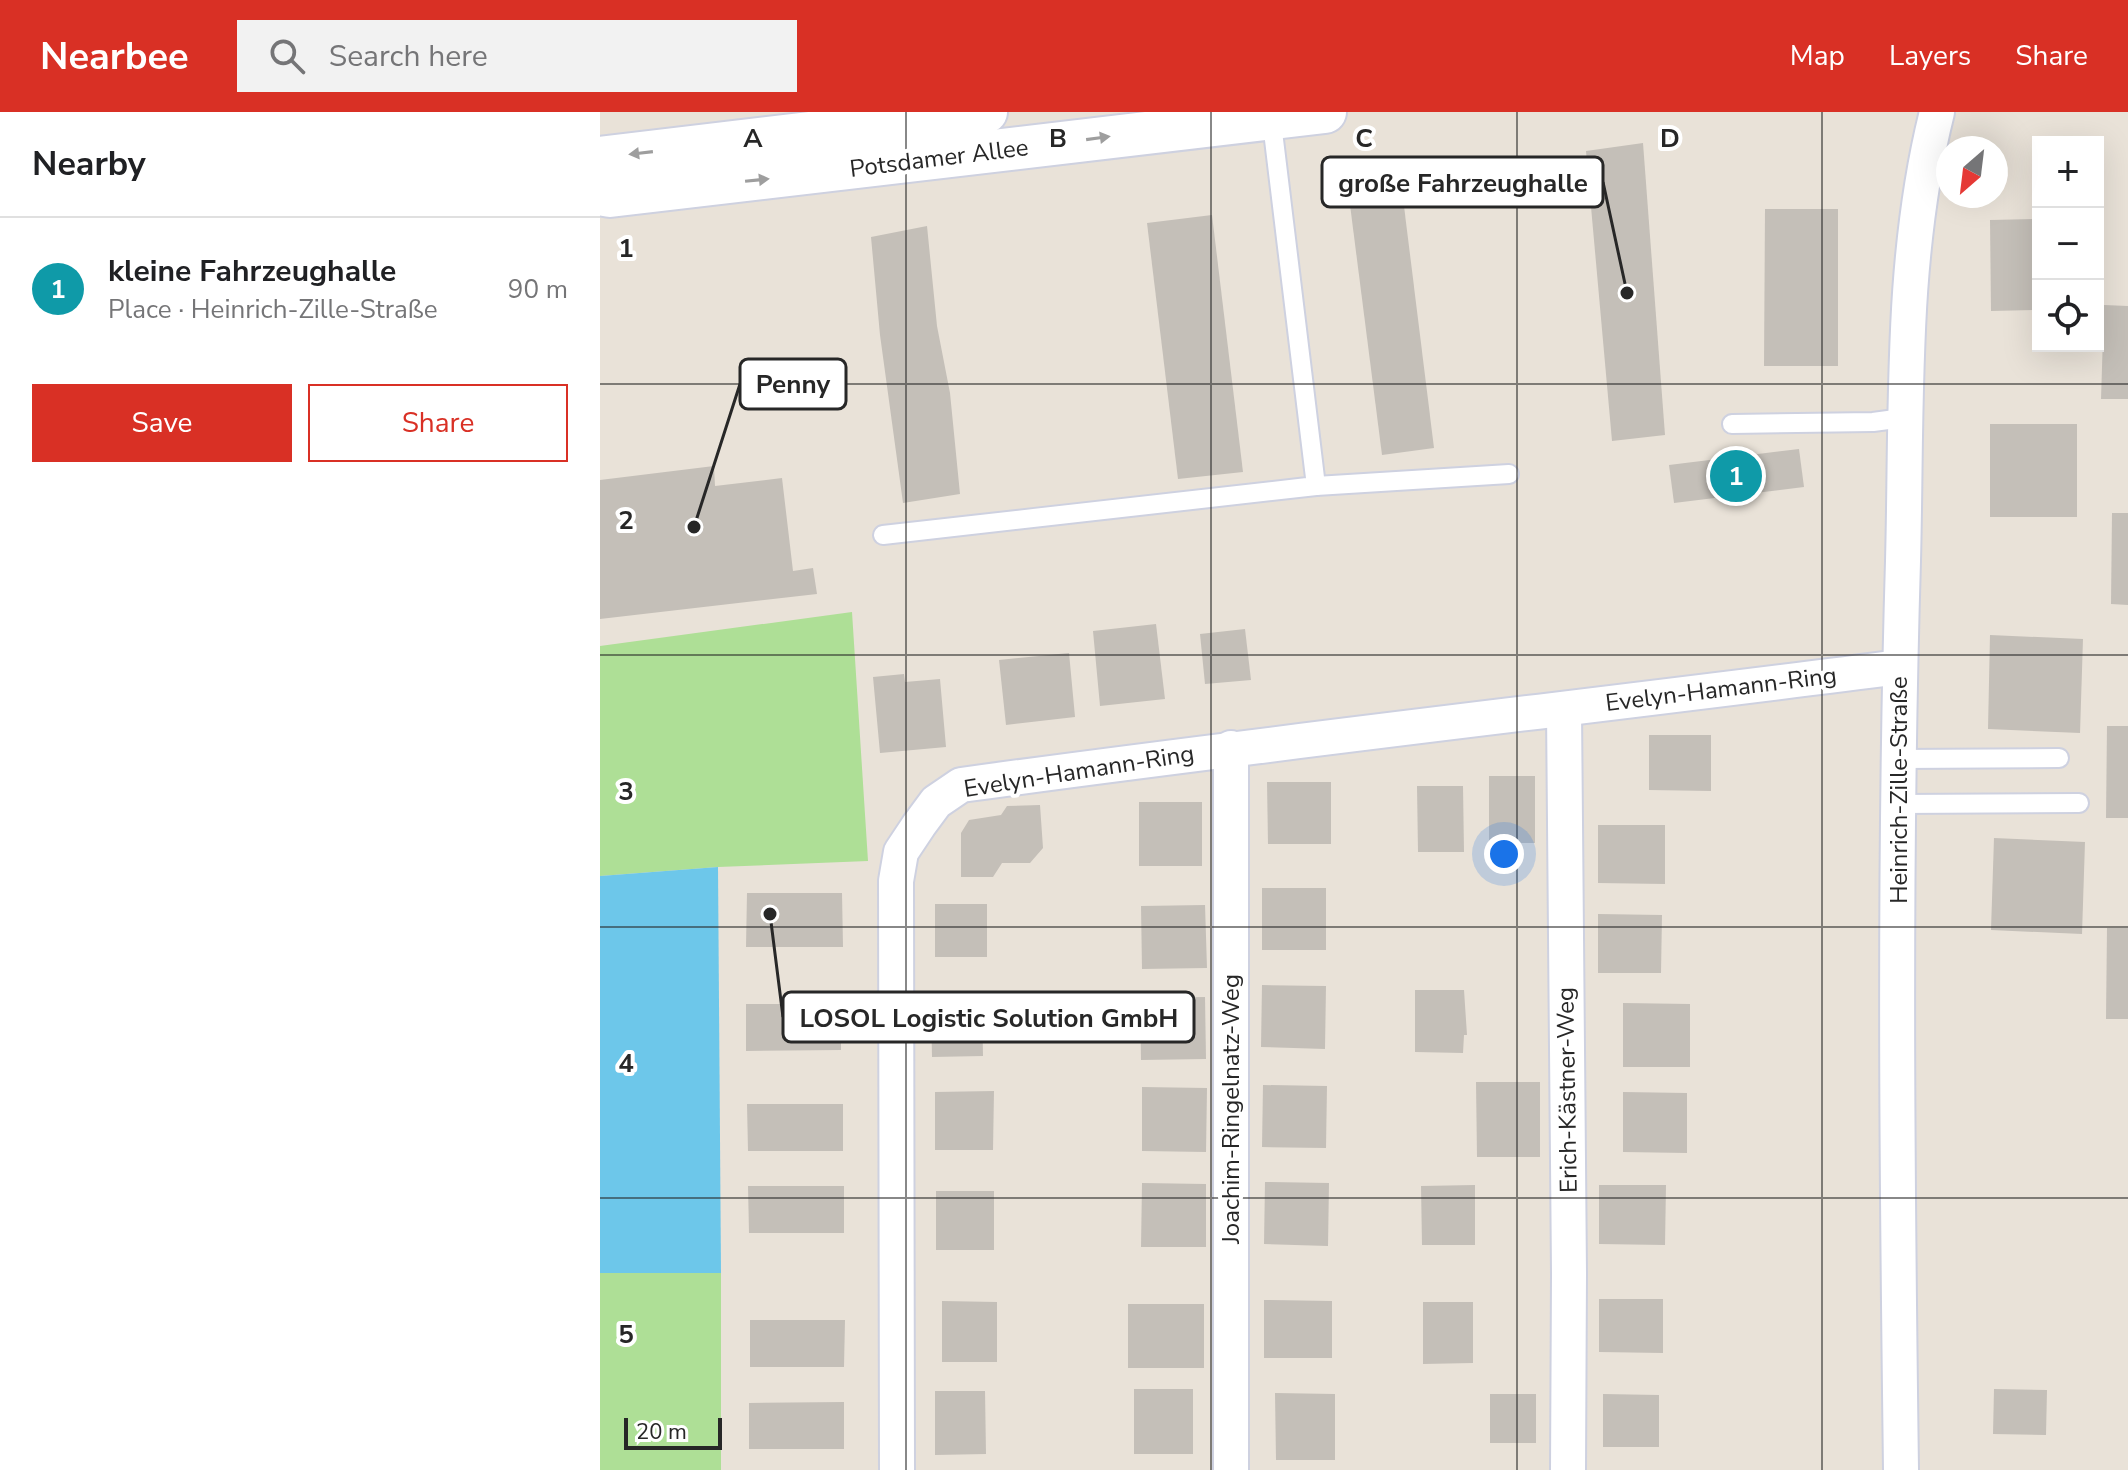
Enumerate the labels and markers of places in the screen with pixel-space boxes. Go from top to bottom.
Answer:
callout: große Fahrzeughalle [1322,157,1603,207]
callout: Penny [740,359,846,409]
pin: 1 [1710,446,1762,506]
callout: LOSOL Logistic Solution GmbH [783,992,1194,1042]

